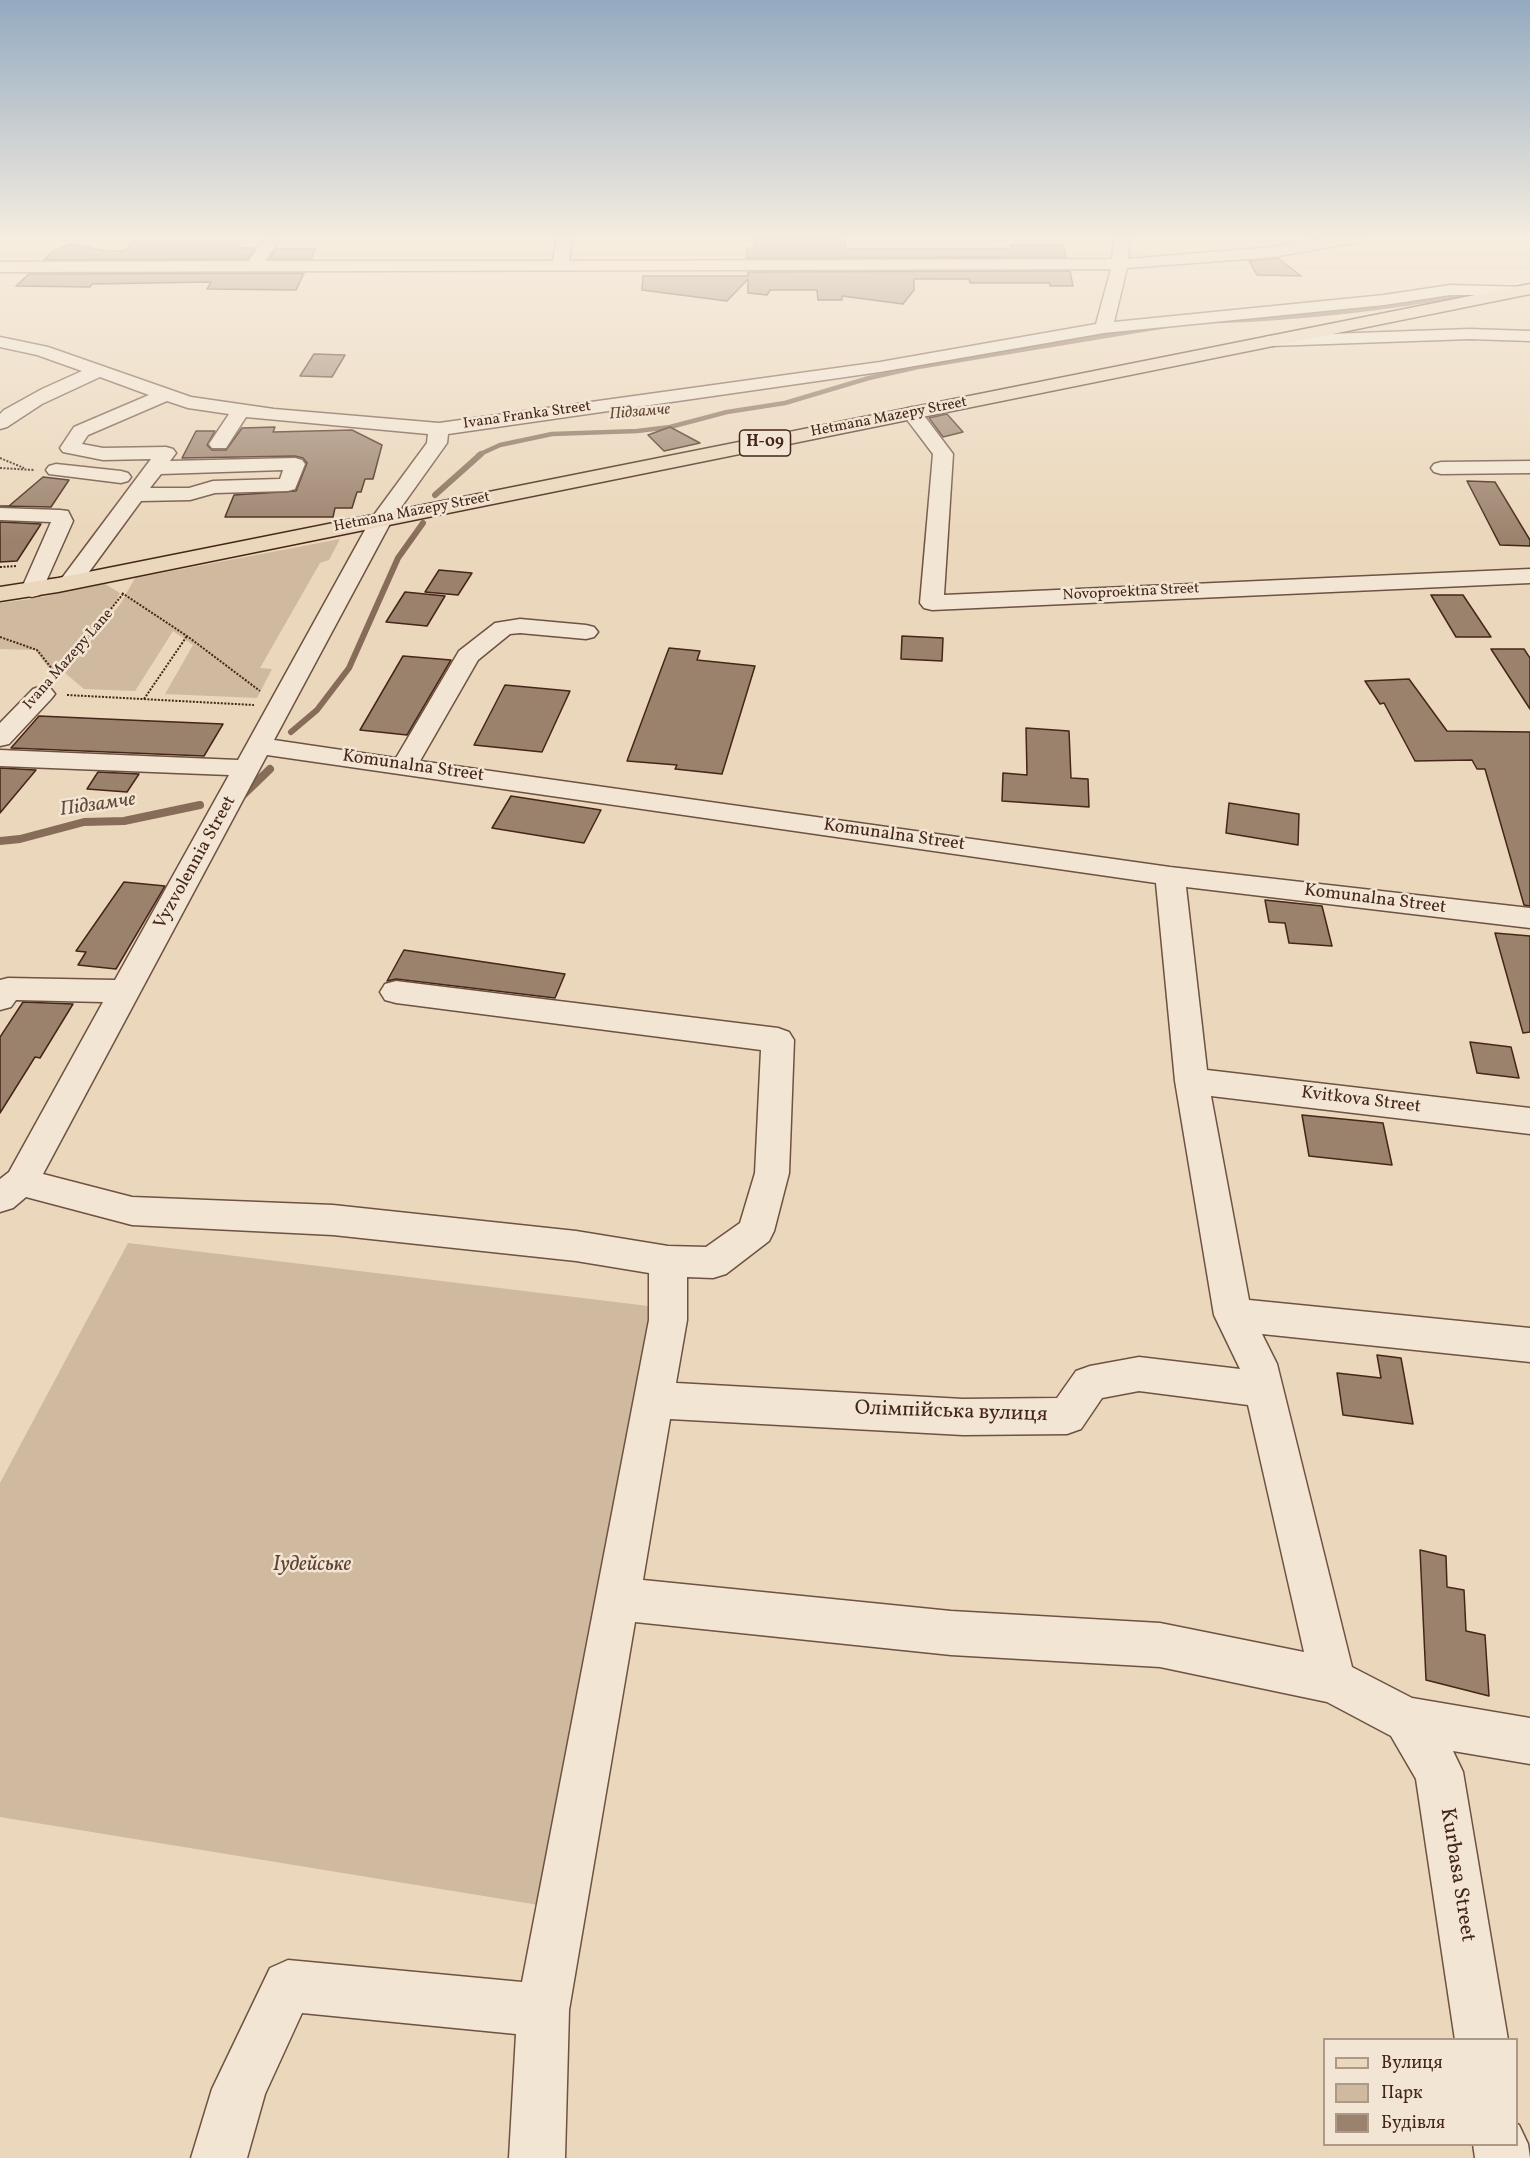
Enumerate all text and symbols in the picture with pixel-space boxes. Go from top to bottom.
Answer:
street label: Hetmana Mazepy Street [809,394,969,442]
street label: Ivana Franka Street [462,398,592,434]
water label: Підзамче [609,401,671,425]
road number: Н-09 [740,430,790,456]
street label: Hetmana Mazepy Street [332,489,492,537]
street label: Novoproektna Street [1062,580,1200,606]
street label: Ivana Mazepy Lane [20,606,118,714]
street label: Komunalna Street [341,746,485,788]
water label: Підзамче [59,789,137,823]
street label: Vyzvolennia Street [150,793,242,933]
street label: Komunalna Street [822,815,966,857]
street label: Komunalna Street [1303,881,1447,919]
street label: Kvitkova Street [1300,1083,1422,1119]
street label: Олімпійська вулиця [854,1397,1048,1429]
park label: Іудейське [273,1553,351,1579]
street label: Kurbasa Street [1433,1806,1479,1944]
legend [1323,2038,1518,2146]
text: Вулиця [1381,2051,1443,2076]
text: Парк [1381,2081,1423,2106]
text: Будівля [1381,2111,1445,2136]

